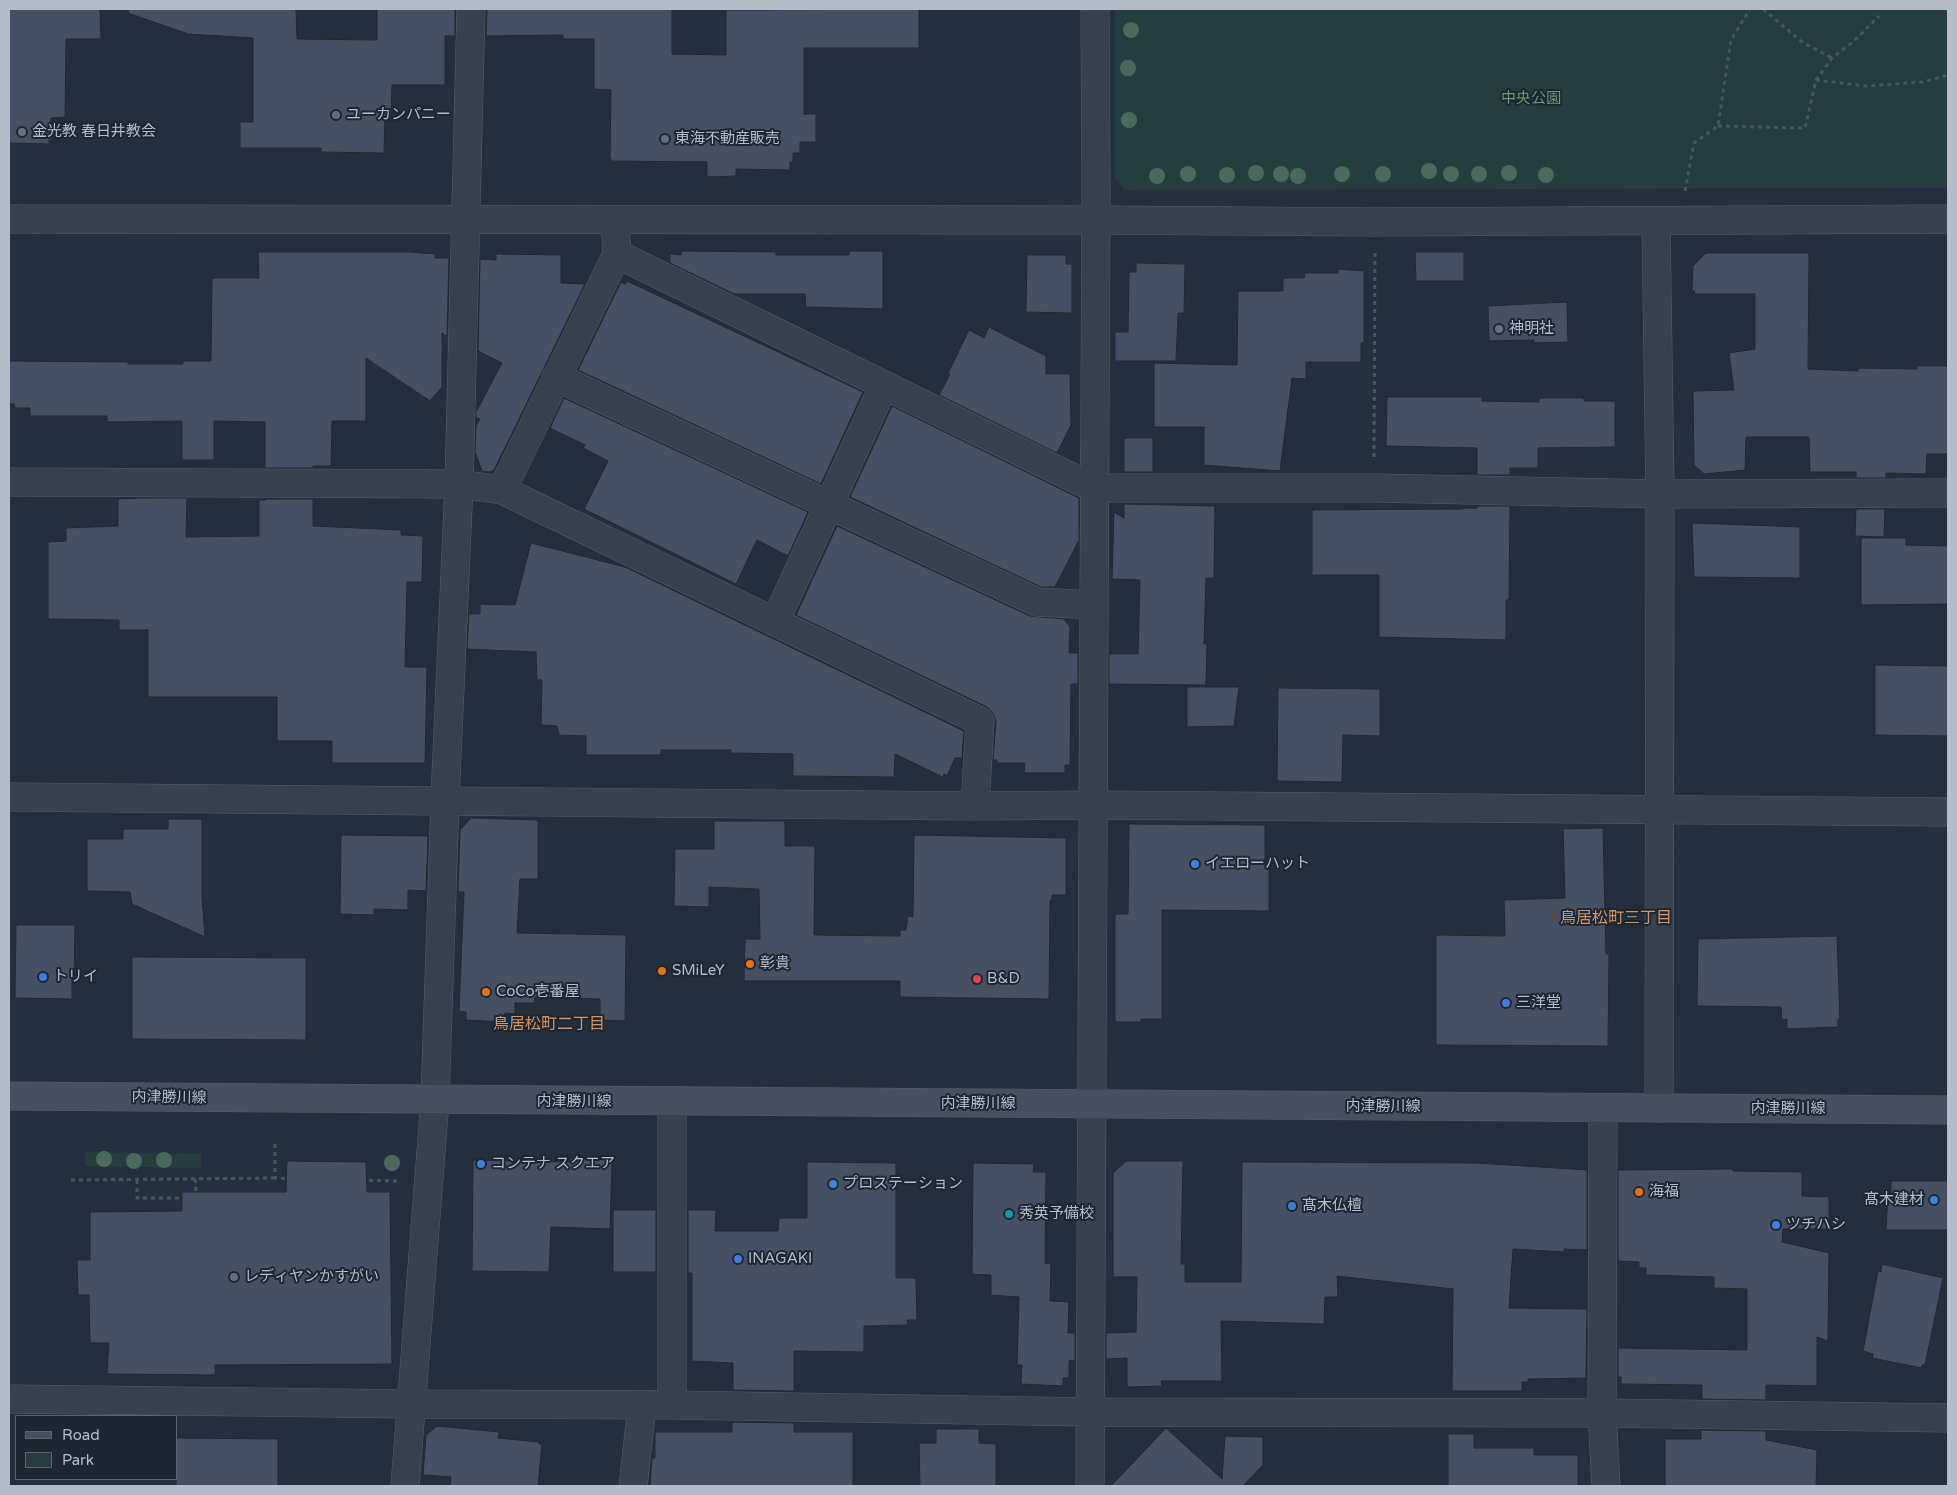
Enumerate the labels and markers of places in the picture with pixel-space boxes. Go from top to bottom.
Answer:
place label: ユーカンパニー [346,106,451,124]
marker: ユーカンパニー [330,109,342,121]
place label: 金光教 春日井教会 [32,123,156,141]
marker: 金光教 春日井教会 [16,126,28,138]
place label: 東海不動産販売 [675,130,780,148]
marker: 東海不動産販売 [659,133,671,145]
place label: 神明社 [1509,320,1554,338]
marker: 神明社 [1493,323,1505,335]
place label: イエローハット [1205,855,1310,873]
marker: イエローハット [1189,858,1201,870]
place label: 彰貴 [760,955,790,973]
marker: 彰貴 [744,958,756,970]
place label: SMiLeY [672,962,725,980]
marker: SMiLeY [656,965,668,977]
place label: トリイ [53,968,98,986]
place label: B&D [987,970,1020,988]
marker: トリイ [37,971,49,983]
marker: B&D [971,973,983,985]
place label: CoCo壱番屋 [496,983,580,1001]
marker: CoCo壱番屋 [480,986,492,998]
place label: 三洋堂 [1516,994,1561,1012]
marker: 三洋堂 [1500,997,1512,1009]
place label: コンテナ スクエア [491,1155,615,1173]
marker: コンテナ スクエア [475,1158,487,1170]
place label: プロステーション [843,1175,963,1193]
marker: プロステーション [827,1178,839,1190]
place label: 海福 [1649,1183,1679,1201]
marker: 海福 [1633,1186,1645,1198]
place label: 髙木建材 [1864,1191,1924,1209]
marker: 髙木建材 [1928,1194,1940,1206]
place label: 髙木仏檀 [1302,1197,1362,1215]
marker: 髙木仏檀 [1286,1200,1298,1212]
place label: 秀英予備校 [1019,1205,1094,1223]
marker: 秀英予備校 [1003,1208,1015,1220]
place label: ツチハシ [1786,1216,1846,1234]
marker: ツチハシ [1770,1219,1782,1231]
place label: INAGAKI [748,1250,812,1268]
marker: INAGAKI [732,1253,744,1265]
place label: レディヤンかすがい [244,1268,379,1286]
marker: レディヤンかすがい [228,1271,240,1283]

